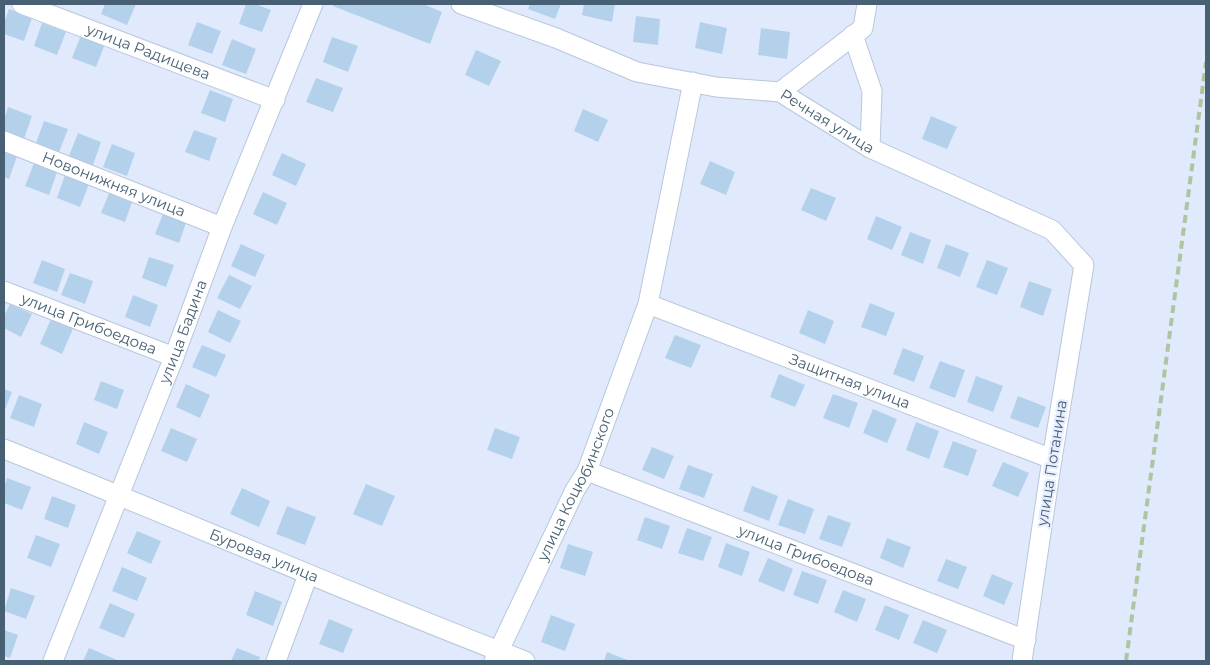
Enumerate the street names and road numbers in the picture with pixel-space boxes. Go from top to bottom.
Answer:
street label: улица Радищева [83,19,213,84]
street label: Речная улица [777,85,878,157]
street label: Новонижняя улица [40,147,188,221]
street label: улица Бадина [154,277,211,387]
street label: улица Грибоедова [18,288,160,358]
street label: Защитная улица [787,349,913,413]
street label: улица Потанина [1032,398,1071,528]
street label: улица Коцюбинского [532,405,618,565]
street label: улица Грибоедова [735,520,877,590]
street label: Буровая улица [207,524,322,586]

